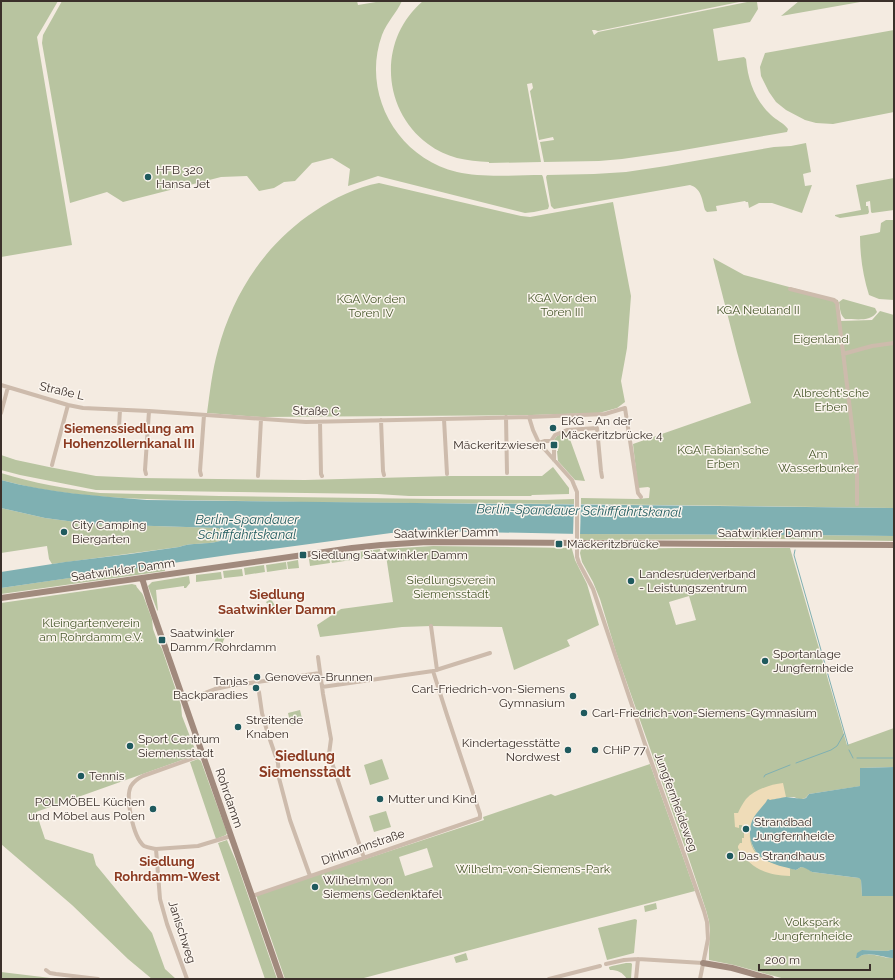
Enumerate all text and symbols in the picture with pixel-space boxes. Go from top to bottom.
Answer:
place label: HFB 320 Hansa Jet [156,163,210,191]
marker: HFB 320 Hansa Jet [143,172,153,182]
park label: KGA Vor den Toren III [527,291,597,319]
park label: KGA Vor den Toren IV [336,292,406,320]
park label: KGA Neuland II [716,303,800,317]
park label: Eigenland [793,332,849,346]
street label: Straße L [38,379,86,403]
park label: Albrecht'sche Erben [793,386,869,414]
street label: Straße C [292,404,340,418]
place label: EKG - An der Mäckeritzbrücke 4 [561,414,663,442]
district label: Siemenssiedlung am Hohenzollernkanal III [63,421,195,451]
marker: EKG - An der Mäckeritzbrücke 4 [548,423,558,433]
place label: Mäckeritzwiesen [453,438,546,452]
marker: Mäckeritzwiesen [549,440,559,450]
park label: KGA Fabian'sche Erben [677,443,769,471]
park label: Am Wasserbunker [778,447,859,475]
water label: Berlin-Spandauer Schifffahrtskanal [476,501,682,520]
water label: Berlin-Spandauer Schifffahrtskanal [195,512,299,542]
place label: City Camping Biergarten [72,518,146,546]
street label: Saatwinkler Damm [394,525,498,541]
street label: Saatwinkler Damm [718,526,822,540]
marker: City Camping Biergarten [59,527,69,537]
place label: Mäckeritzbrücke [567,537,659,551]
marker: Mäckeritzbrücke [554,539,564,549]
place label: Siedlung Saatwinkler Damm [311,548,468,562]
marker: Siedlung Saatwinkler Damm [298,550,308,560]
street label: Saatwinkler Damm [70,556,176,584]
place label: Landesruderverband - Leistungszentrum [639,567,756,595]
park label: Siedlungsverein Siemensstadt [407,573,495,601]
marker: Landesruderverband - Leistungszentrum [626,576,636,586]
district label: Siedlung Saatwinkler Damm [218,587,336,617]
park label: Kleingartenverein am Rohrdamm e.V. [39,616,143,644]
place label: Saatwinkler Damm/Rohrdamm [170,626,276,654]
marker: Saatwinkler Damm/Rohrdamm [157,635,167,645]
place label: Sportanlage Jungfernheide [773,647,853,675]
marker: Sportanlage Jungfernheide [760,656,770,666]
place label: Genoveva-Brunnen [265,670,373,684]
marker: Genoveva-Brunnen [252,672,262,682]
place label: Tanjas Backparadies [173,674,248,702]
place label: Carl-Friedrich-von-Siemens Gymnasium [411,682,565,710]
marker: Tanjas Backparadies [251,683,261,693]
marker: Carl-Friedrich-von-Siemens Gymnasium [568,691,578,701]
place label: Carl-Friedrich-von-Siemens-Gymnasium [592,706,817,720]
marker: Carl-Friedrich-von-Siemens-Gymnasium [579,708,589,718]
place label: Streitende Knaben [246,713,303,741]
marker: Streitende Knaben [233,722,243,732]
place label: Sport Centrum Siemensstadt [138,732,220,760]
place label: Kindertagesstätte Nordwest [462,736,560,764]
marker: Sport Centrum Siemensstadt [125,741,135,751]
place label: CHiP 77 [603,743,646,757]
marker: Kindertagesstätte Nordwest [563,745,573,755]
marker: CHiP 77 [590,745,600,755]
district label: Siedlung Siemensstadt [259,748,352,780]
street label: Jungfernheideweg [652,751,700,853]
street label: Rohrdamm [212,766,246,830]
place label: Tennis [89,769,125,783]
marker: Tennis [76,771,86,781]
place label: Mutter und Kind [388,792,477,806]
marker: Mutter und Kind [375,794,385,804]
place label: POLMÖBEL Küchen und Möbel aus Polen [28,795,145,823]
marker: POLMÖBEL Küchen und Möbel aus Polen [148,804,158,814]
place label: Strandbad Jungfernheide [754,815,834,843]
marker: Strandbad Jungfernheide [741,824,751,834]
street label: Dihlmannstraße [319,826,407,868]
place label: Das Strandhaus [738,849,825,863]
marker: Das Strandhaus [725,851,735,861]
district label: Siedlung Rohrdamm-West [114,854,220,884]
park label: Wilhelm-von-Siemens-Park [456,862,611,876]
place label: Wilhelm von Siemens Gedenktafel [323,873,443,901]
marker: Wilhelm von Siemens Gedenktafel [310,882,320,892]
street label: Janischweg [165,899,199,965]
park label: Volkspark Jungfernheide [772,915,852,943]
scale bar [759,946,870,972]
text: 200 m [765,953,800,967]

